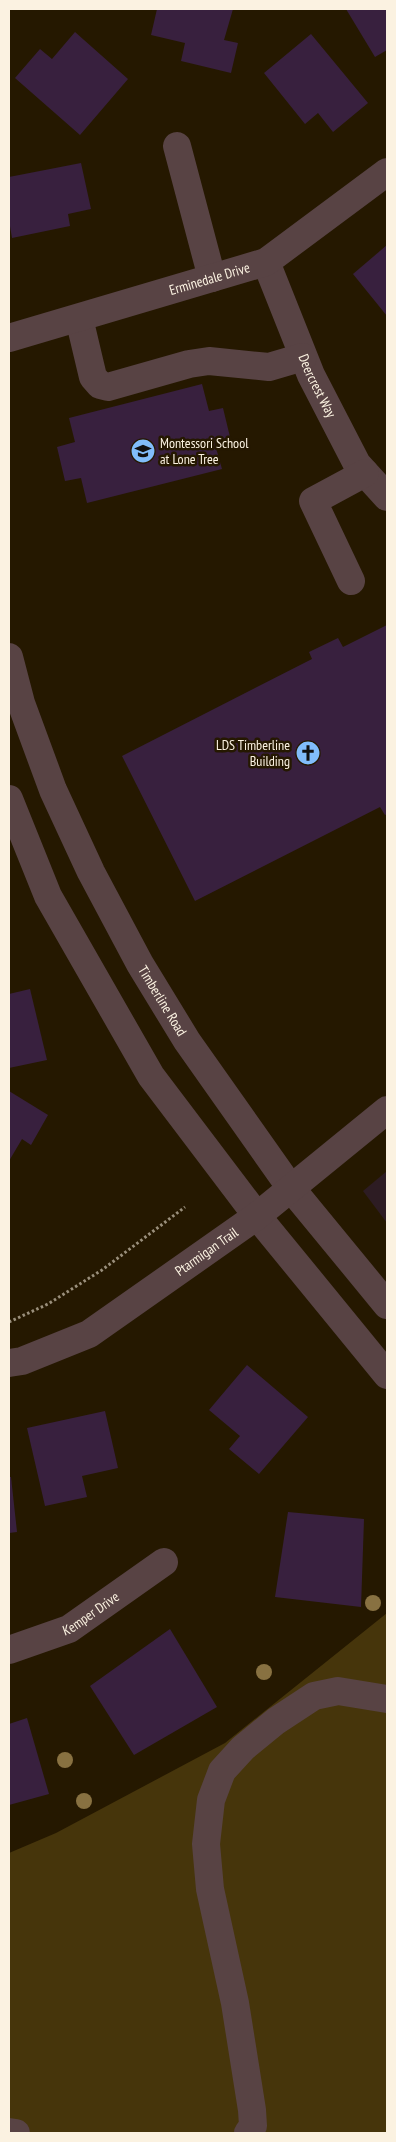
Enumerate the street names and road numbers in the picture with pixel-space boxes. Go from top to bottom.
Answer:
street label: Erminedale Drive [167,258,252,299]
street label: Deercrest Way [295,351,341,421]
street label: Timberline Road [134,962,191,1039]
street label: Ptarmigan Trail [171,1223,242,1280]
street label: Kemper Drive [60,1587,123,1640]

